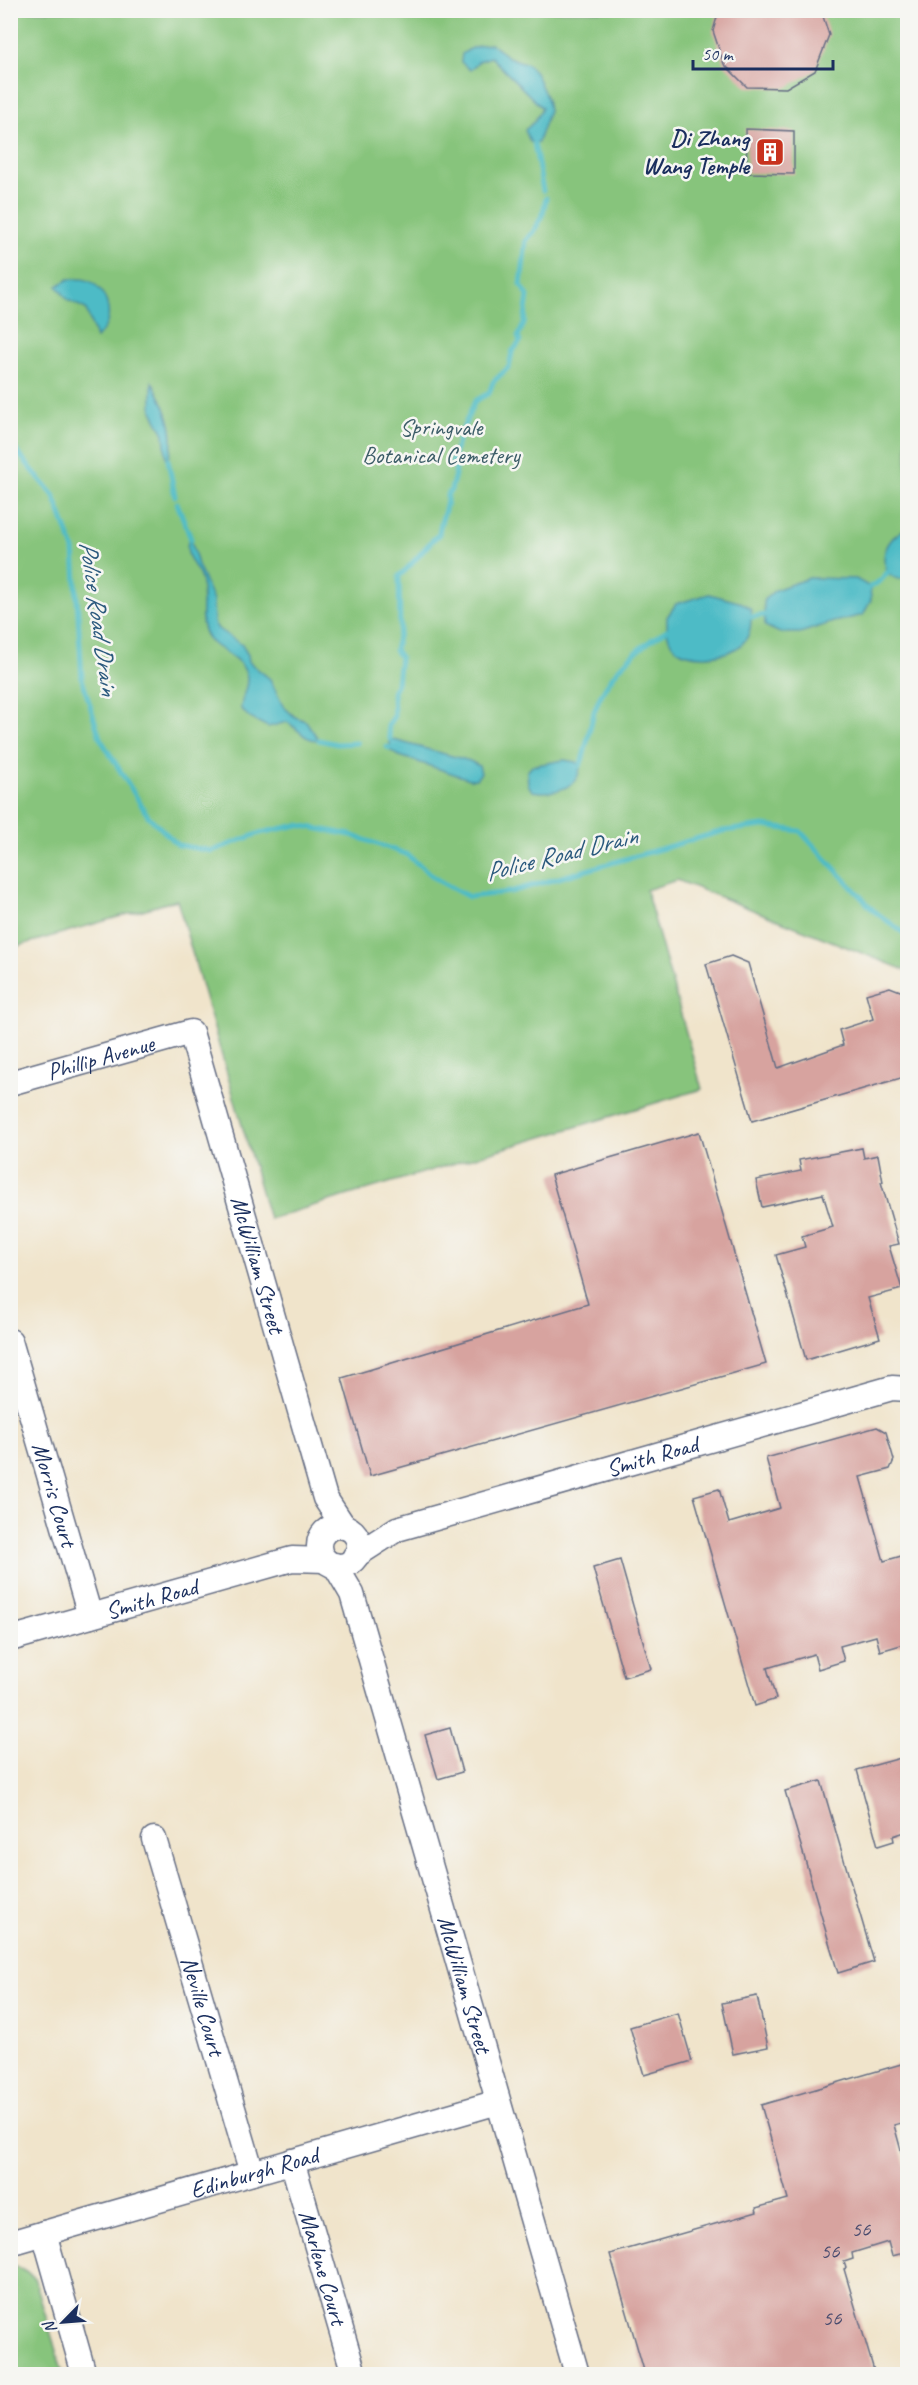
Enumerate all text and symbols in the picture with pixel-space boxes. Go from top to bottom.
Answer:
scale bar [693,33,832,71]
text: 50 m [702,43,735,65]
place label: Di Zhang Wang Temple [643,123,751,181]
building icon: Di Zhang Wang Temple [754,136,786,168]
park label: Springvale Botanical Cemetery [362,412,521,470]
water label: Police Road Drain [72,539,126,699]
water label: Police Road Drain [482,819,642,889]
street label: Phillip Avenue [44,1028,160,1087]
street label: McWilliam Street [224,1193,292,1338]
street label: Smith Road [603,1428,705,1484]
street label: Morris Court [25,1439,85,1552]
street label: Smith Road [102,1571,204,1626]
street label: McWilliam Street [431,1912,499,2058]
street label: Neville Court [174,1953,232,2061]
street label: Edinburgh Road [187,2139,325,2205]
street label: Marlene Court [292,2207,354,2330]
house number: 56 [852,2216,871,2242]
house number: 56 [821,2238,840,2264]
north arrow [33,2292,93,2352]
house number: 56 [823,2305,842,2331]
text: N [38,2316,61,2337]

